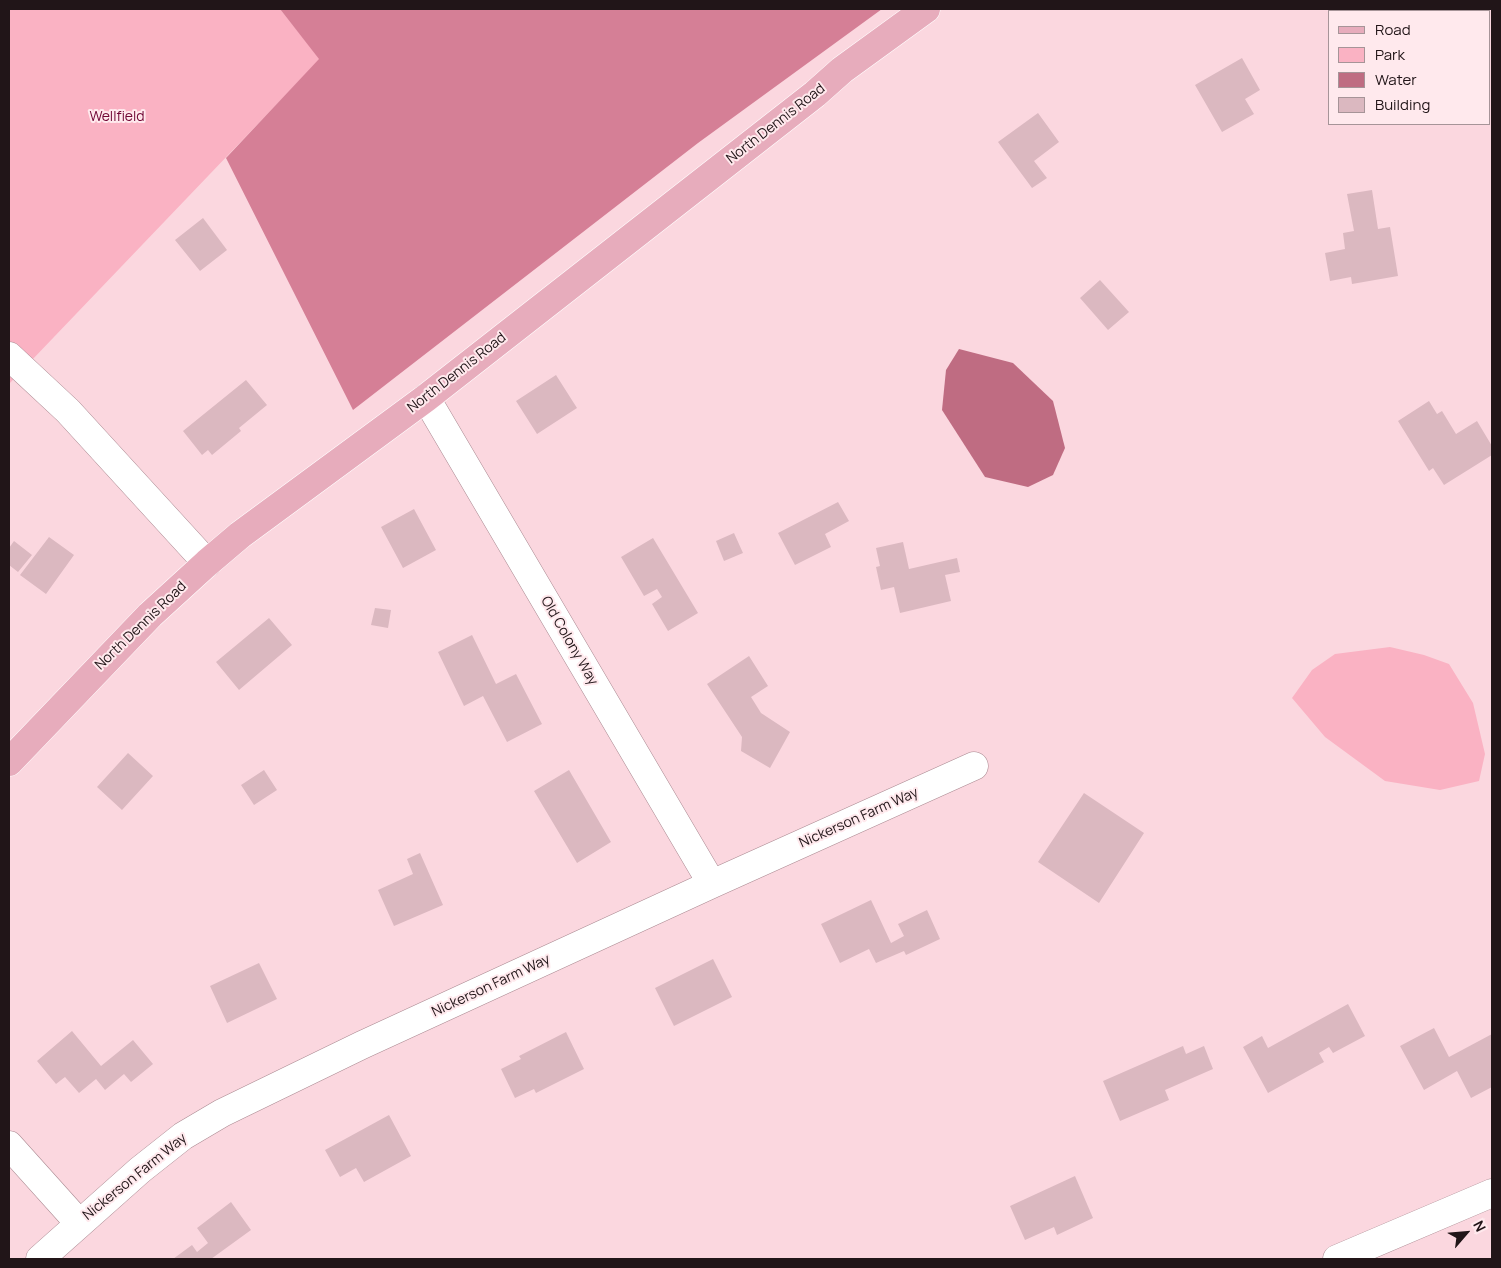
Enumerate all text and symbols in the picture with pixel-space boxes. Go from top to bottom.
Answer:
legend [1328,10,1491,125]
text: Road [1375,19,1411,40]
text: Park [1375,44,1405,65]
text: Water [1375,69,1417,90]
street label: North Dennis Road [723,80,829,168]
text: Building [1375,94,1430,115]
park label: Wellfield [89,109,145,125]
street label: North Dennis Road [404,329,510,417]
street label: North Dennis Road [92,578,190,674]
street label: Old Colony Way [537,594,601,688]
street label: Nickerson Farm Way [797,784,921,852]
street label: Nickerson Farm Way [429,951,553,1021]
street label: Nickerson Farm Way [80,1130,190,1224]
north arrow [1441,1208,1491,1258]
text: N [1469,1217,1491,1235]

